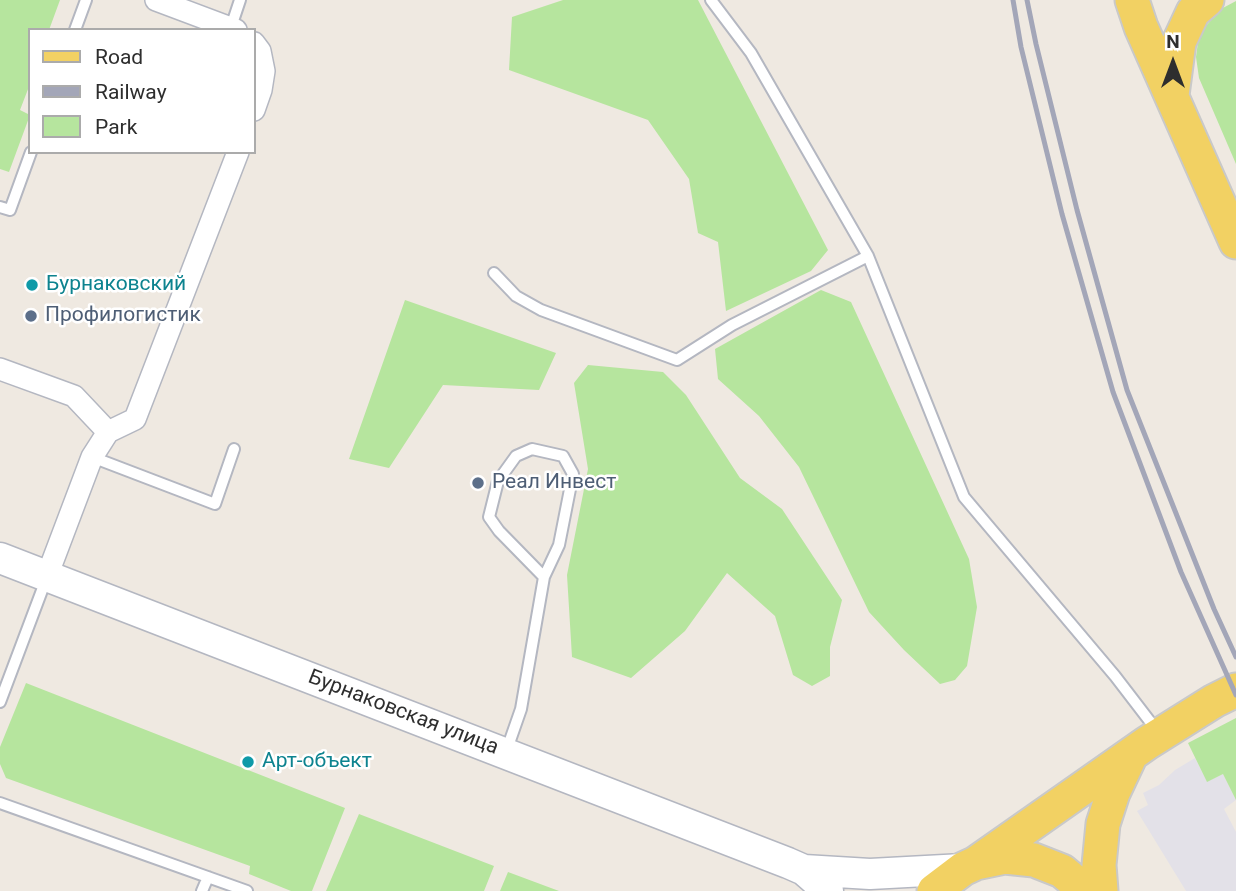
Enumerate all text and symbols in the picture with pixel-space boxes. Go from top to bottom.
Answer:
legend [28,28,256,154]
north arrow [1138,28,1208,98]
text: N [1166,30,1180,53]
text: Road [95,45,143,69]
text: Railway [95,80,167,104]
text: Park [95,115,137,139]
place label: Бурнаковский [46,272,186,298]
marker: Бурнаковский [24,277,40,293]
place label: Профилогистик [45,303,201,329]
marker: Профилогистик [23,308,39,324]
place label: Реал Инвест [492,470,616,496]
marker: Реал Инвест [470,475,486,491]
street label: Бурнаковская улица [304,665,502,761]
place label: Арт-объект [262,749,372,775]
marker: Арт-объект [240,754,256,770]

